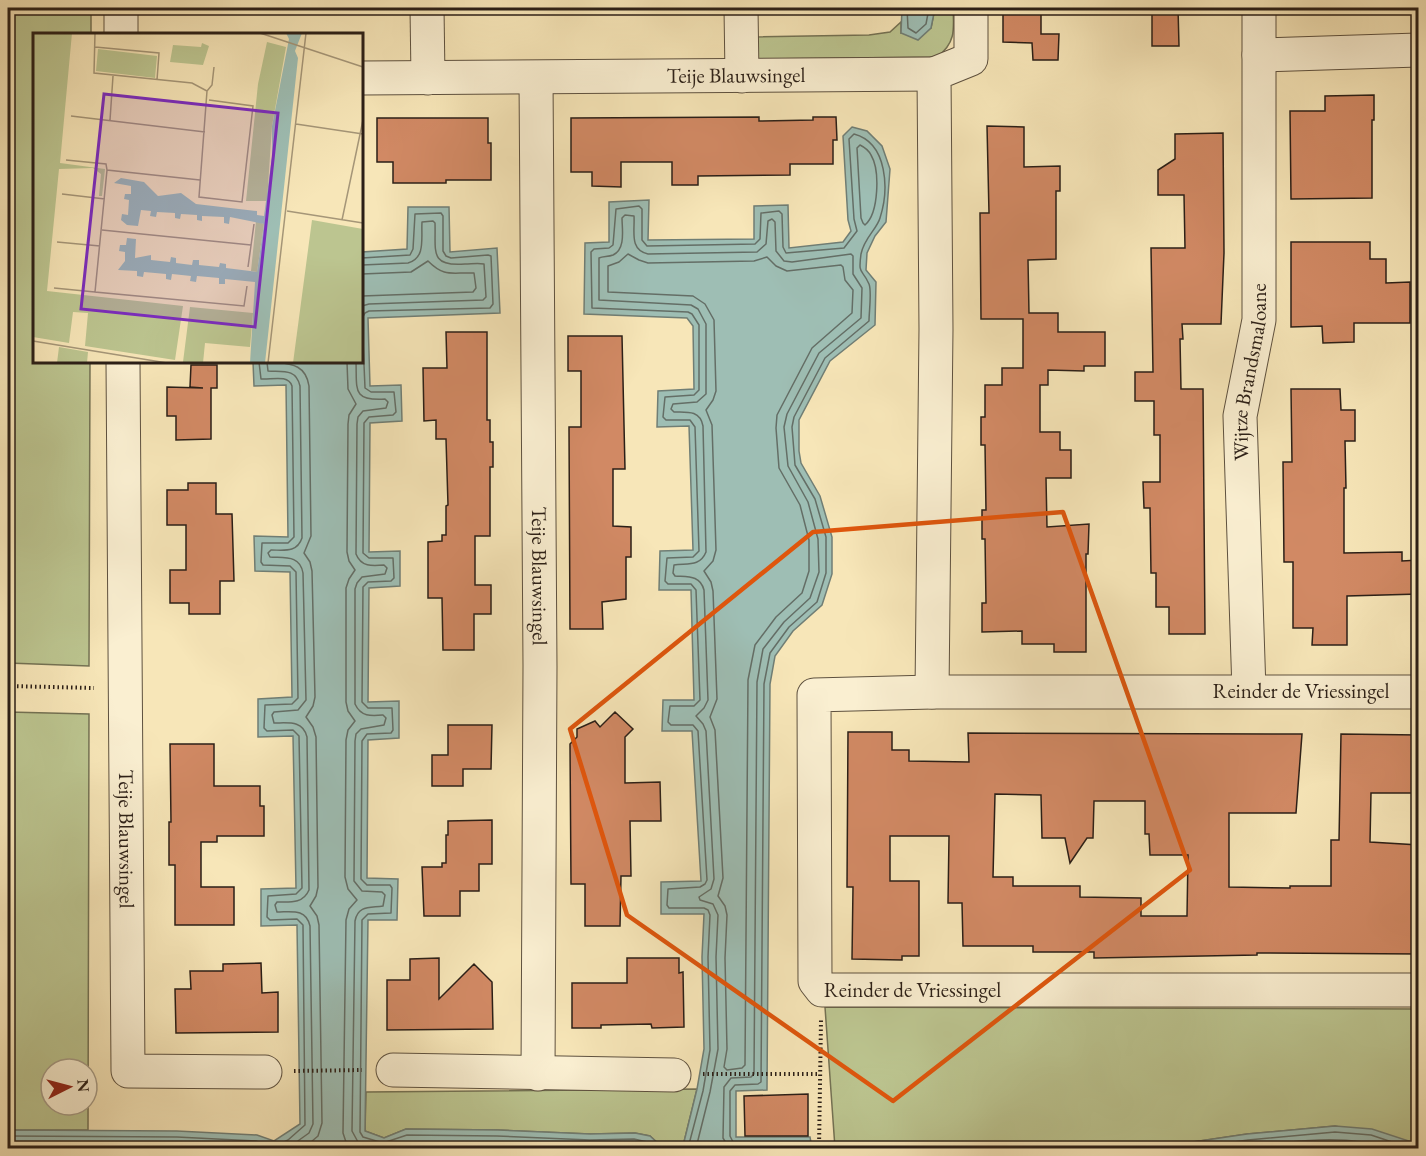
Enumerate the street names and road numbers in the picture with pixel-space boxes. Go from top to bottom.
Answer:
street label: Teije Blauwsingel [666,61,806,89]
street label: Wijtze Brandsmaloane [1226,283,1272,461]
street label: Teije Blauwsingel [526,506,554,646]
street label: Reinder de Vriessingel [1212,677,1390,704]
street label: Teije Blauwsingel [113,769,141,909]
street label: Reinder de Vriessingel [824,976,1001,1003]

